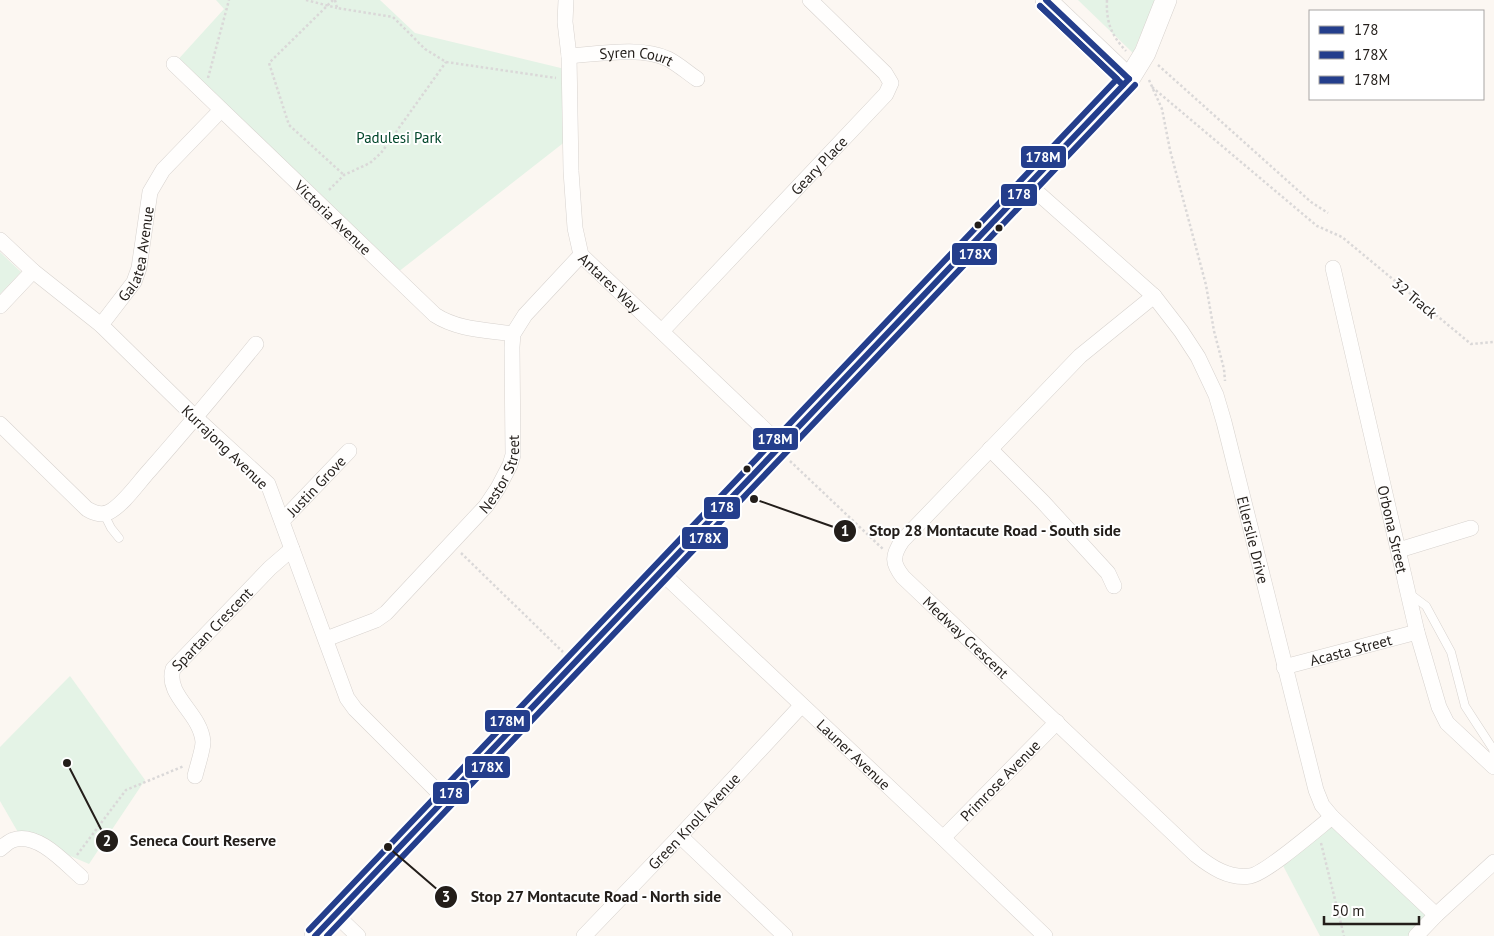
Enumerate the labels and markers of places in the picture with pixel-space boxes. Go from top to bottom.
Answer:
unlabelled marker [973,220,983,230]
unlabelled marker [994,223,1004,233]
unlabelled marker [742,464,752,474]
callout: Stop 28 Montacute Road - South side [833,515,1132,546]
callout: Seneca Court Reserve [94,825,286,856]
callout: Stop 27 Montacute Road - North side [434,881,732,912]

